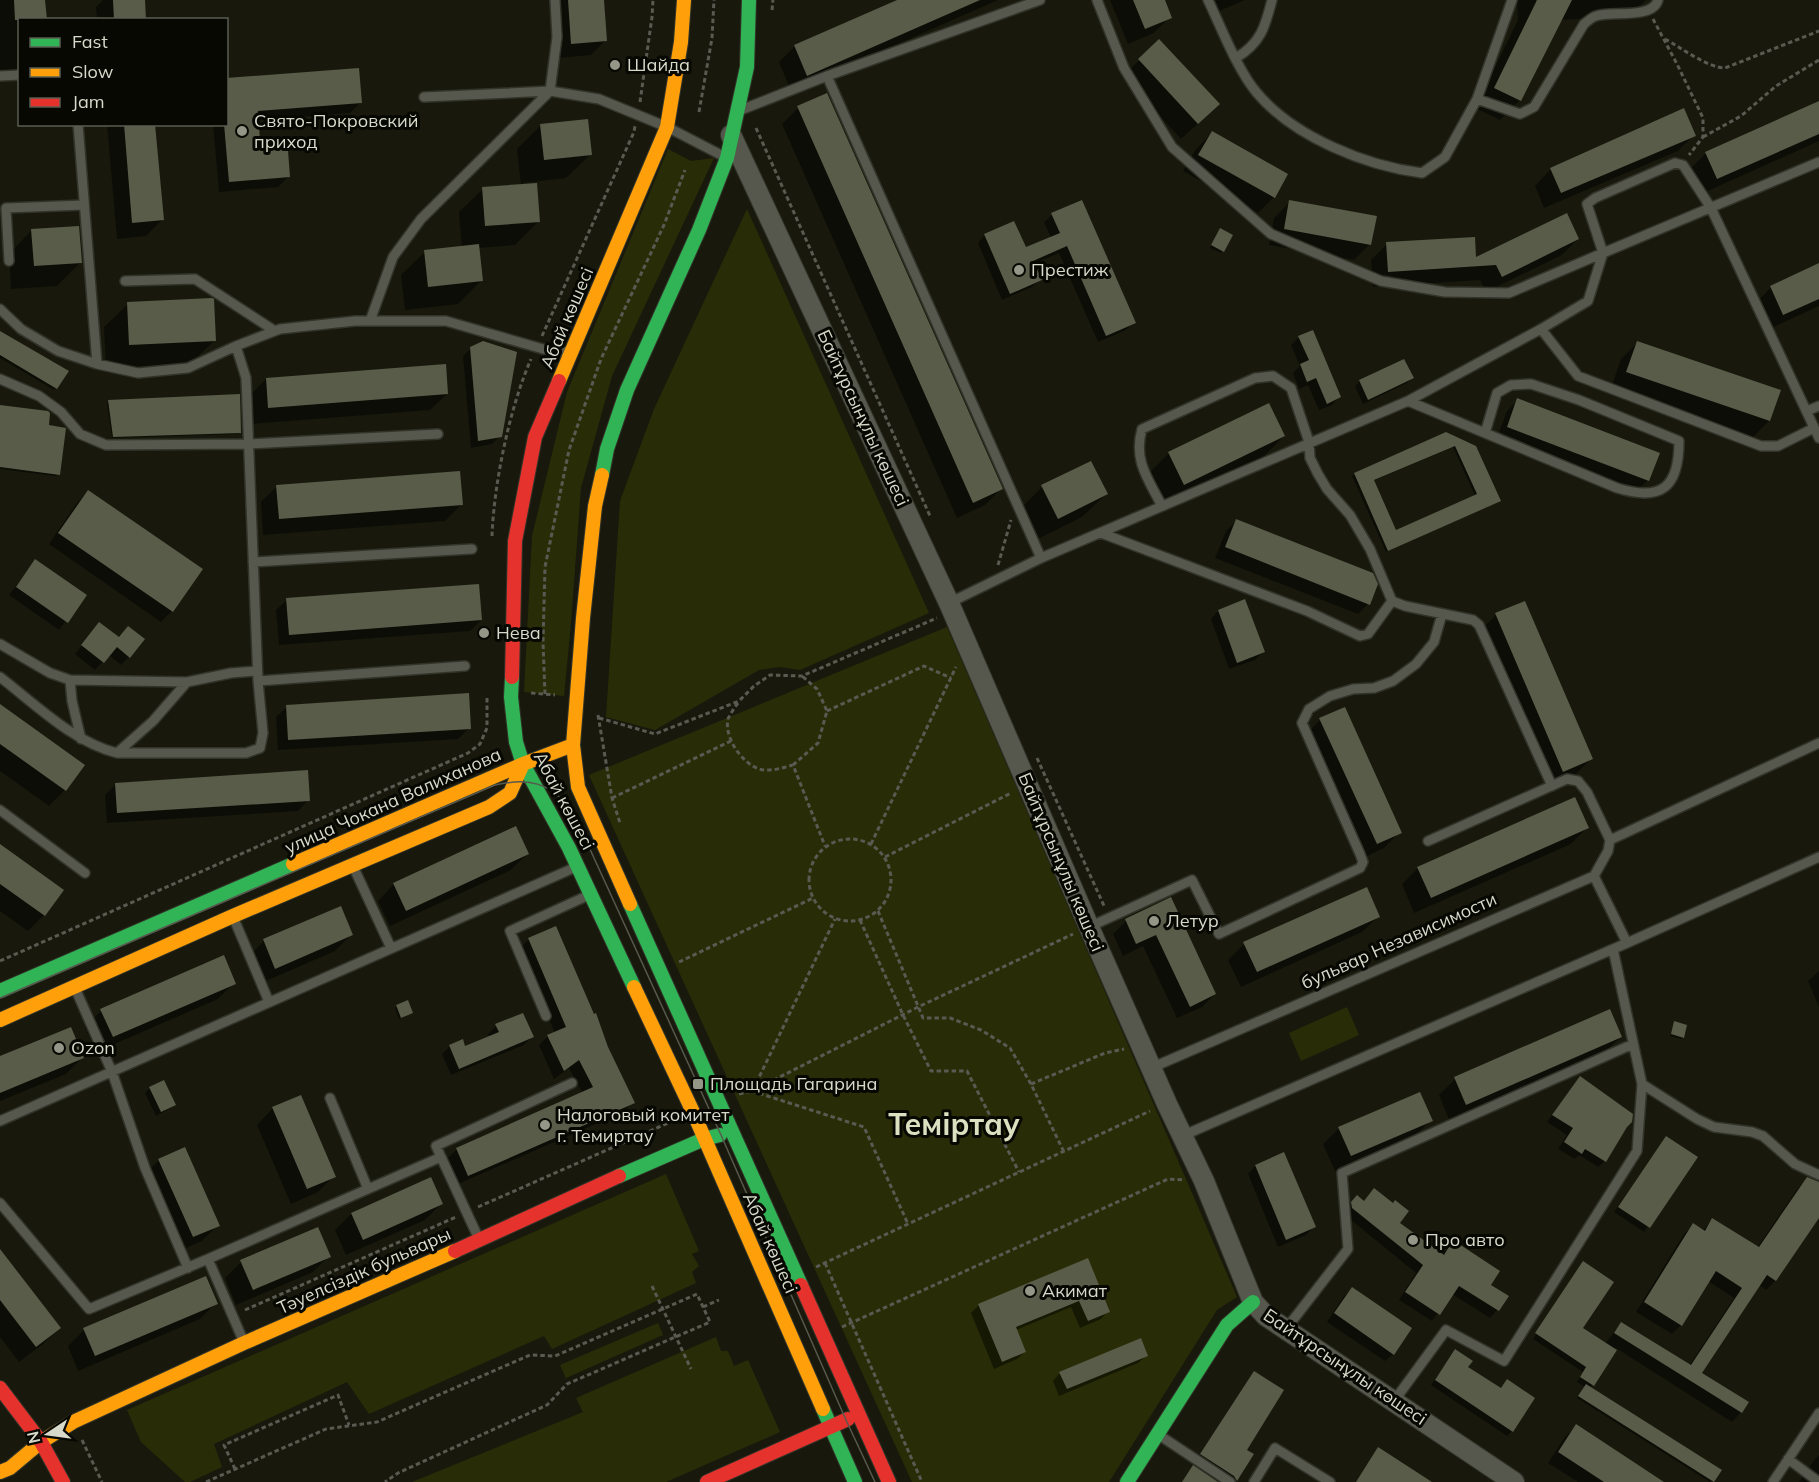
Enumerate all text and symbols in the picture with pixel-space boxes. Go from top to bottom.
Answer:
legend [18,18,228,126]
text: Fast [72,30,108,53]
place label: Шайда [627,53,690,76]
marker: Шайда [608,58,622,72]
text: Slow [72,60,114,83]
text: Jam [72,90,105,113]
place label: Свято-Покровский приход [254,109,418,153]
marker: Свято-Покровский приход [235,124,249,138]
place label: Престиж [1031,258,1109,281]
marker: Престиж [1012,263,1026,277]
street label: Абай көшесі [535,264,598,372]
street label: Байтұрсынұлы көшесі [812,326,914,510]
place label: Нева [496,621,541,644]
marker: Нева [477,626,491,640]
street label: улица Чокана Валиханова [281,742,505,859]
street label: Абай көшесі [529,748,600,854]
street label: Байтұрсынұлы көшесі [1013,769,1110,955]
street label: бульвар Независимости [1297,887,1500,994]
place label: Летур [1166,909,1219,932]
marker: Летур [1147,914,1161,928]
place label: Ozon [71,1036,115,1059]
marker: Ozon [52,1041,66,1055]
place label: Площадь Гагарина [710,1072,877,1095]
marker: Площадь Гагарина [691,1077,705,1091]
place label: Налоговый комитет г. Темиртау [557,1103,730,1147]
district label: Теміртау [888,1105,1020,1143]
marker: Налоговый комитет г. Темиртау [538,1118,552,1132]
street label: Абай көшесі [738,1189,803,1297]
street label: Тәуелсіздік бульвары [273,1222,454,1319]
place label: Про авто [1425,1228,1505,1251]
marker: Про авто [1406,1233,1420,1247]
place label: Акимат [1042,1279,1108,1302]
marker: Акимат [1023,1284,1037,1298]
street label: Байтұрсынұлы көшесі [1259,1303,1431,1430]
north arrow [18,1404,78,1464]
text: N [22,1429,44,1446]

